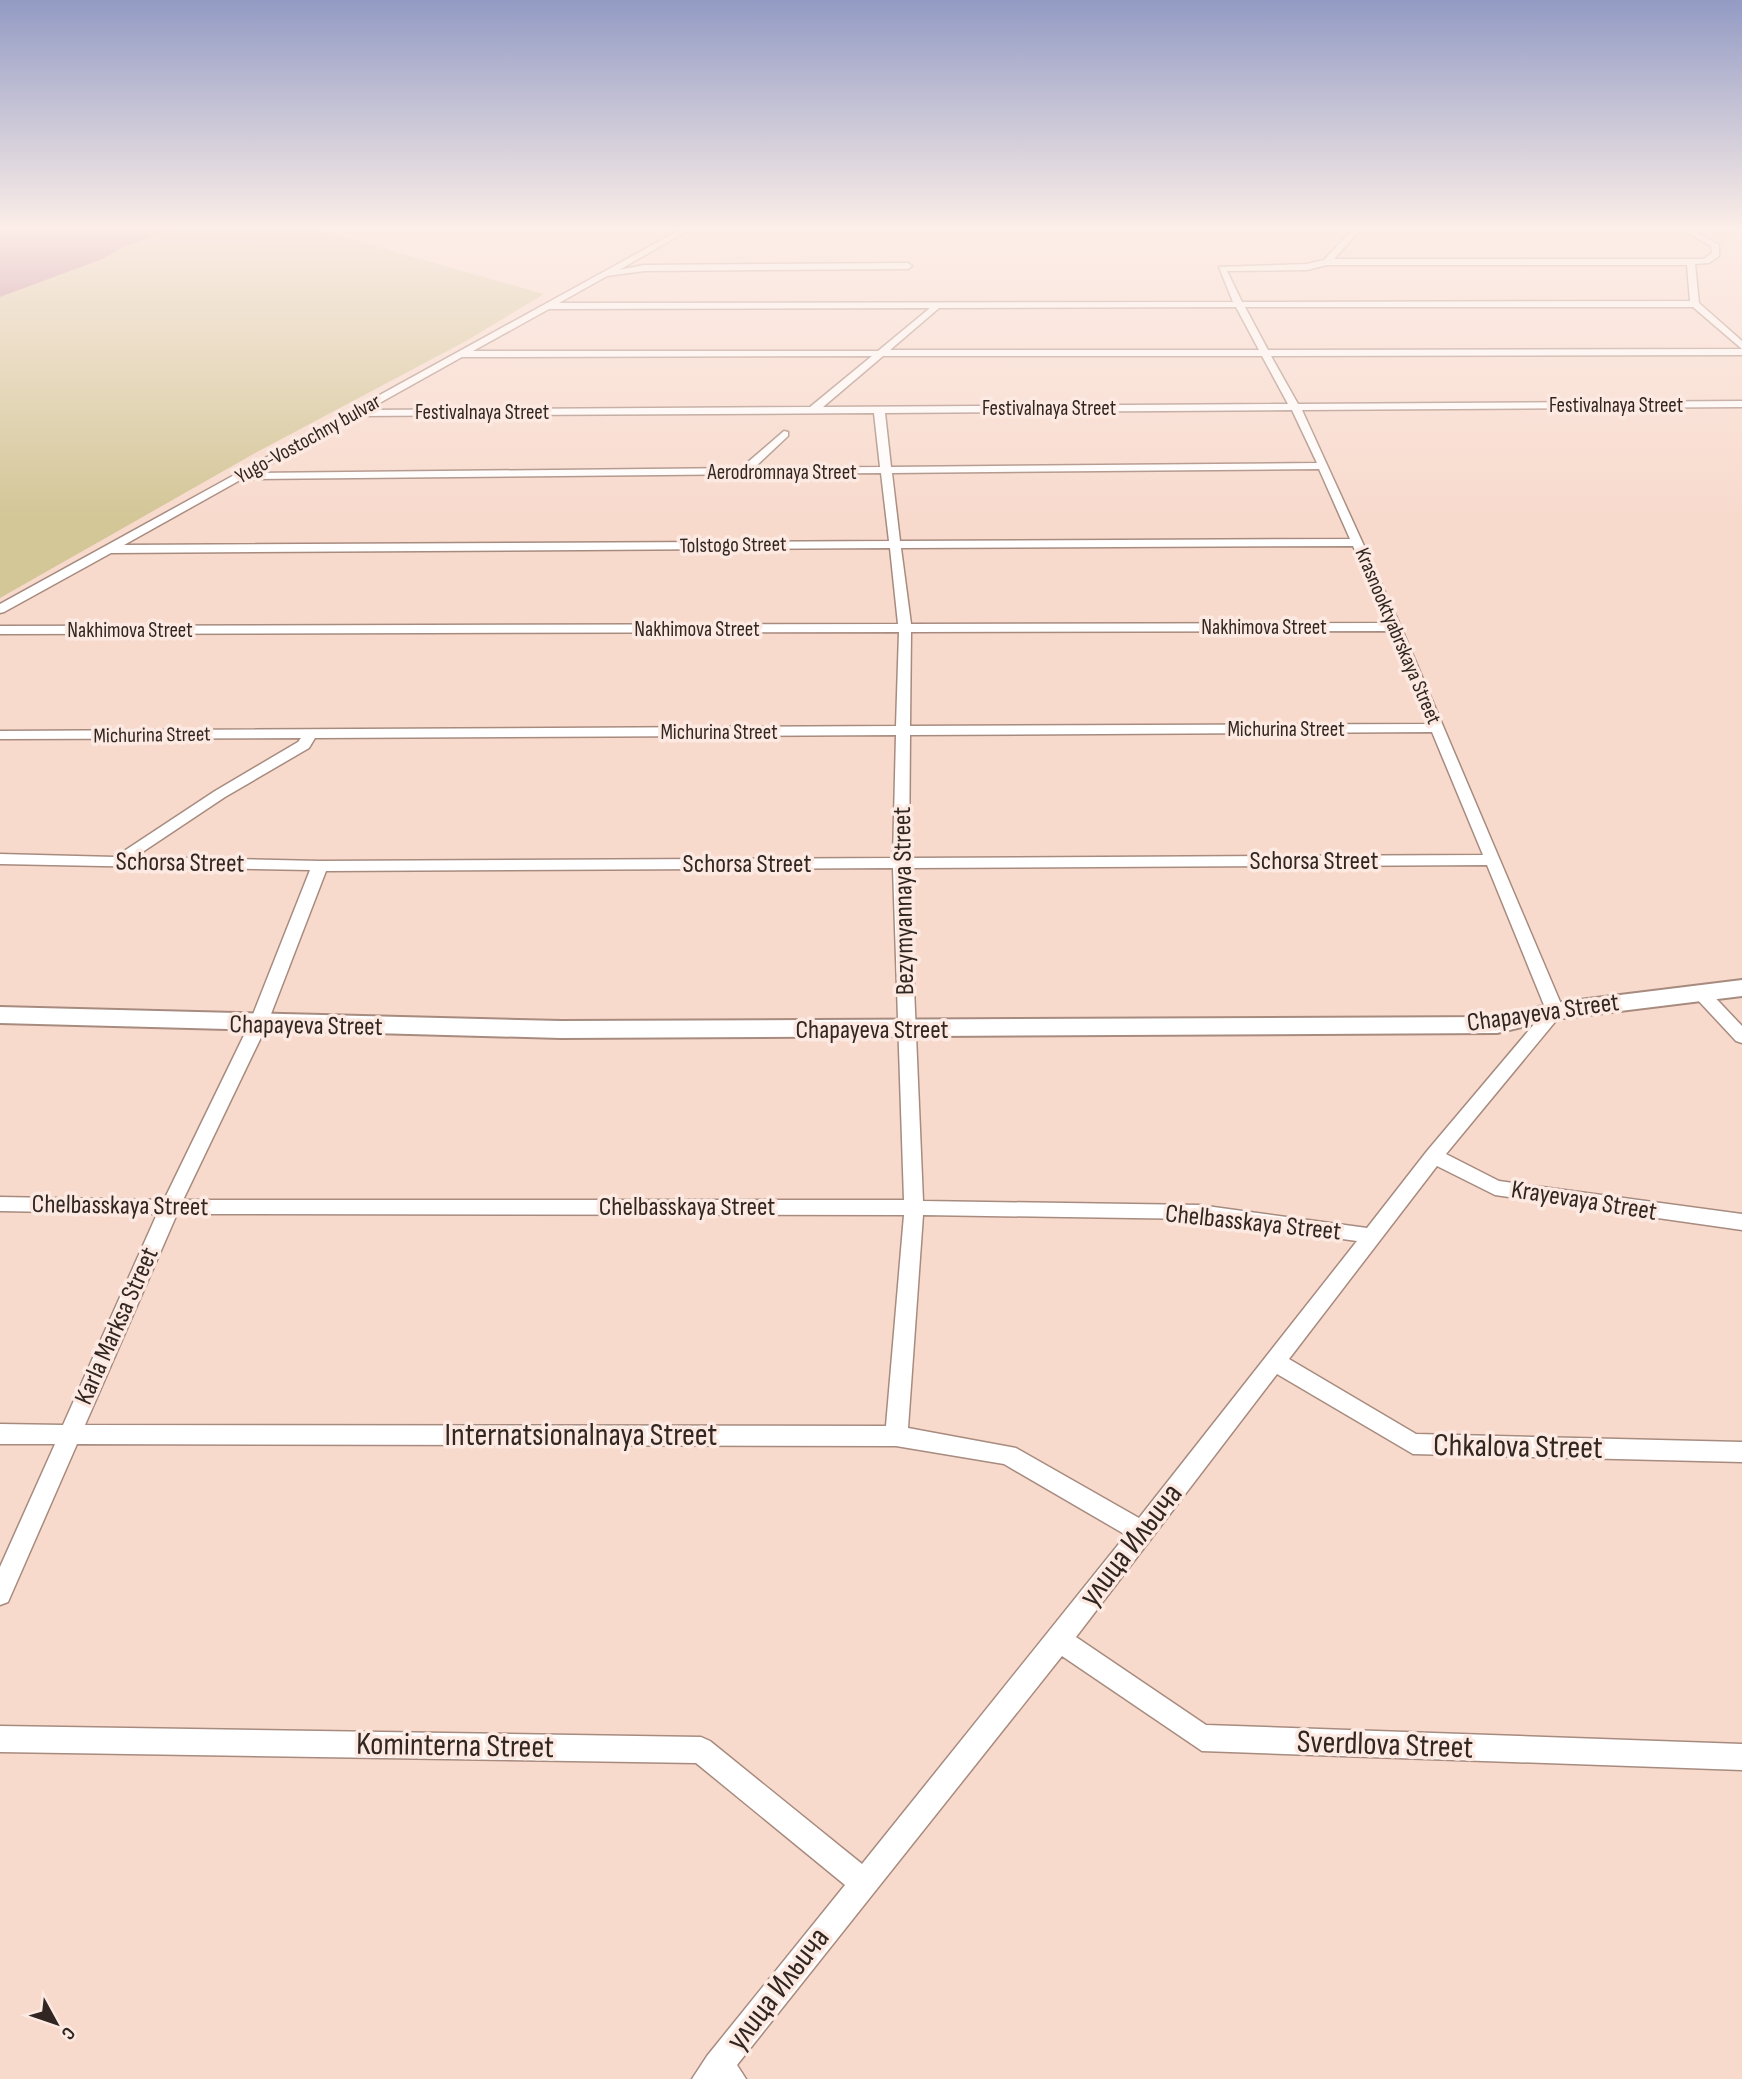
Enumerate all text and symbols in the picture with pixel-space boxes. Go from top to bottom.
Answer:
street label: Yugo-Vostochny bulvar [231,389,385,489]
street label: Festivalnaya Street [1549,393,1683,418]
street label: Festivalnaya Street [982,396,1116,421]
street label: Festivalnaya Street [415,400,549,425]
street label: Aerodromnaya Street [706,460,857,485]
street label: Tolstogo Street [679,532,787,558]
street label: Krasnooktyabrskaya Street [1350,544,1446,728]
street label: Nakhimova Street [1201,615,1327,640]
street label: Nakhimova Street [634,617,760,642]
street label: Nakhimova Street [67,618,193,643]
street label: Michurina Street [1227,717,1345,742]
street label: Michurina Street [660,720,778,745]
street label: Michurina Street [93,721,211,749]
street label: Bezymyannaya Street [887,806,921,996]
street label: Schorsa Street [115,846,245,880]
street label: Schorsa Street [1250,846,1378,877]
street label: Schorsa Street [683,849,811,880]
street label: Chapayeva Street [1465,987,1621,1039]
street label: Chapayeva Street [229,1009,383,1043]
street label: Chapayeva Street [795,1015,949,1046]
street label: Krayevaya Street [1509,1174,1659,1228]
street label: Chelbasskaya Street [31,1189,209,1223]
street label: Chelbasskaya Street [599,1192,775,1223]
street label: Chelbasskaya Street [1164,1198,1343,1248]
street label: Karla Marksa Street [69,1243,166,1409]
street label: Internatsionalnaya Street [445,1416,717,1455]
street label: Chkalova Street [1433,1426,1603,1468]
street label: улица Ильича [1071,1476,1191,1614]
street label: Sverdlova Street [1296,1722,1474,1768]
street label: Kominterna Street [356,1725,554,1767]
street label: улица Ильича [718,1920,838,2058]
north arrow [21,1988,91,2058]
text: С [56,2022,80,2044]

